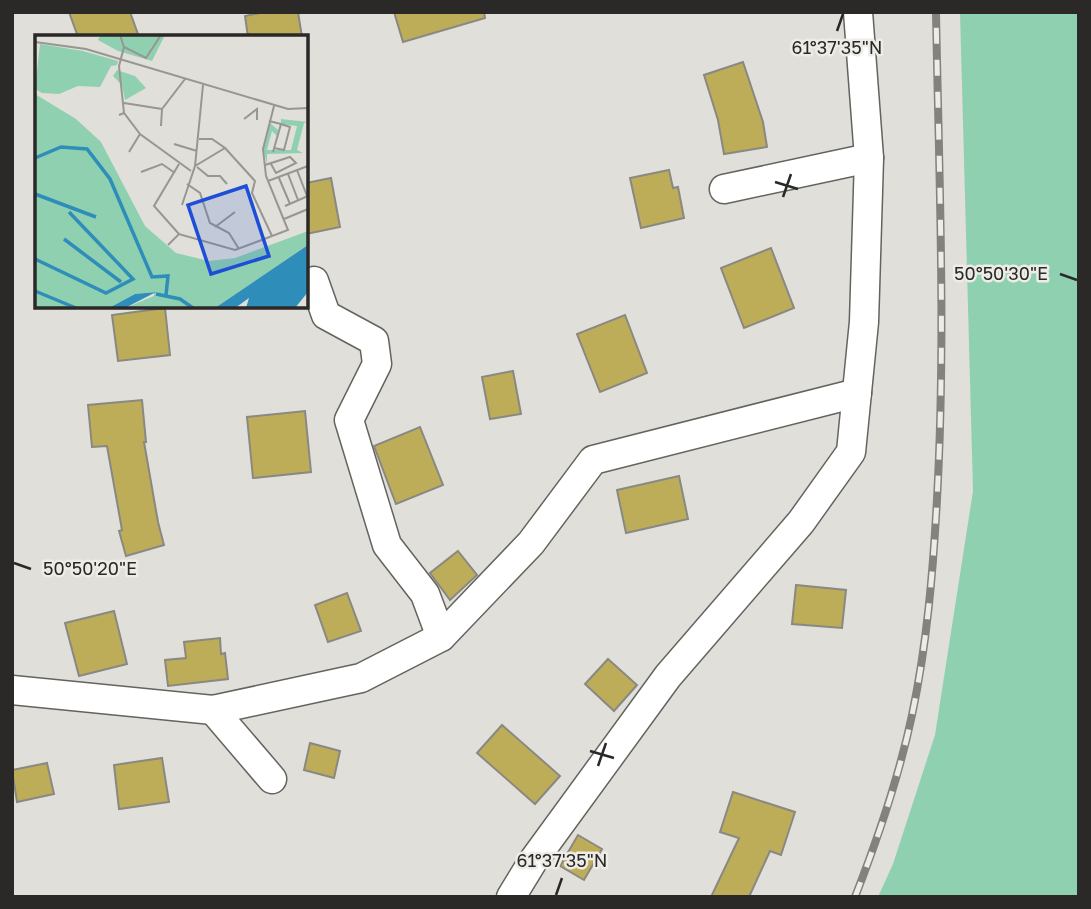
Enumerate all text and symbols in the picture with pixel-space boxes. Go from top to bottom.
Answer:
inset map [35,35,308,308]
text: 61°37'35"N [792,36,882,58]
text: 50°50'30"E [954,262,1048,284]
text: 50°50'20"E [43,557,137,579]
text: 61°37'35"N [517,849,607,871]

